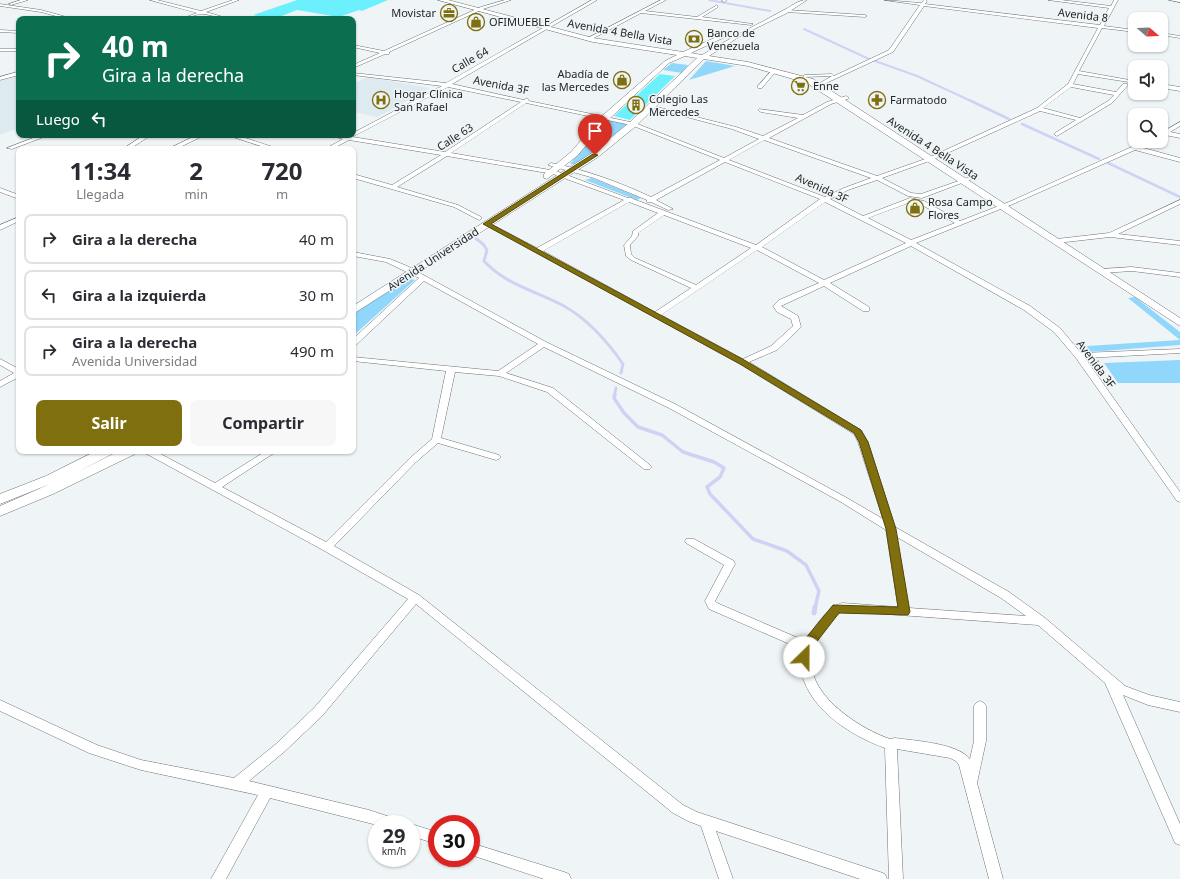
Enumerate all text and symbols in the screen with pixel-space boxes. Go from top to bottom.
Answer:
office icon: Movistar [439,3,459,23]
street label: Avenida 8 [1057,4,1109,25]
place label: Movistar [391,5,436,20]
shop icon: OFIMUEBLE [466,12,486,32]
north arrow [1128,12,1168,52]
map controls [1128,12,1168,148]
place label: OFIMUEBLE [489,14,550,29]
street label: Avenida 4 Bella Vista [566,15,674,48]
place label: Banco de Venezuela [707,25,760,53]
text: 40 m [102,27,169,65]
bank icon: Banco de Venezuela [684,29,704,49]
icon: right [36,32,88,84]
street label: Calle 64 [448,43,492,76]
button: sound [1128,60,1168,100]
text: Gira a la derecha [102,63,244,87]
place label: Abadía de las Mercedes [542,66,609,94]
shop icon: Abadía de las Mercedes [612,70,632,90]
street label: Avenida 3F [472,72,530,97]
supermarket icon: Enne [790,76,810,96]
place label: Enne [813,78,839,93]
place label: Hogar Clínica San Rafael [394,86,463,114]
hospital icon: Hogar Clínica San Rafael [371,90,391,110]
pharmacy icon: Farmatodo [867,90,887,110]
place label: Colegio Las Mercedes [649,91,708,119]
place label: Farmatodo [890,92,947,107]
building icon: Colegio Las Mercedes [626,95,646,115]
icon: left [88,108,110,130]
button: search [1128,108,1168,148]
text: Luego [36,109,80,129]
street label: Avenida 4 Bella Vista [885,112,982,183]
pin [578,114,612,155]
street label: Calle 63 [434,119,476,154]
icon: arrive [584,120,606,142]
text: 11:34 [69,154,131,187]
text: 2 [189,154,203,187]
text: 720 [261,154,303,187]
street label: Avenida 3F [793,169,851,206]
text: Llegada [76,185,124,203]
text: min [184,185,208,203]
text: m [276,185,288,203]
place label: Rosa Campo Flores [928,194,993,222]
shop icon: Rosa Campo Flores [905,198,925,218]
street label: Avenida Universidad [384,223,481,294]
icon: right [38,228,60,250]
text: Gira a la derecha [72,229,197,249]
text: 40 m [299,229,334,249]
icon: left [38,284,60,306]
text: Gira a la izquierda [72,285,206,305]
text: 30 m [299,285,334,305]
text: Gira a la derecha [72,332,197,352]
street label: Avenida 3F [1073,337,1119,391]
icon: right [38,340,60,362]
text: 490 m [290,341,334,361]
text: Avenida Universidad [72,352,197,370]
button: Salir [36,400,182,446]
button: Compartir [190,400,336,446]
position arrow [783,636,825,678]
speed limit sign: 30 [428,815,480,867]
text: 29 [383,822,405,849]
text: km/h [382,844,406,858]

